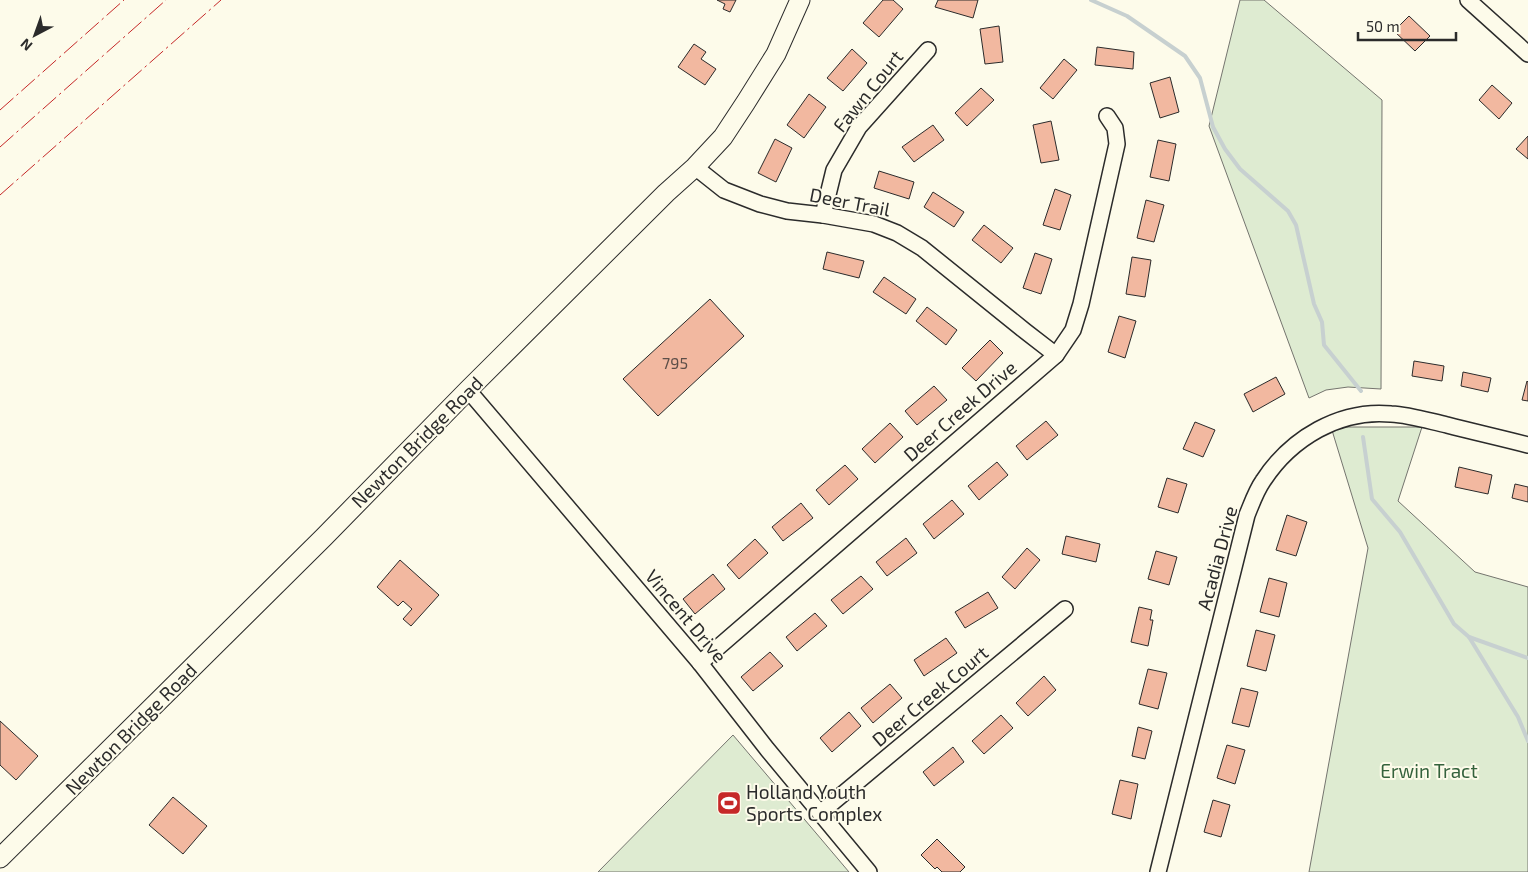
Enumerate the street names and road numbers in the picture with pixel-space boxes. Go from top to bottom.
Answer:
street label: Fawn Court [828,45,908,136]
street label: Deer Trail [808,182,893,221]
street label: Deer Creek Drive [899,355,1021,466]
street label: Newton Bridge Road [346,371,487,512]
street label: Acadia Drive [1192,503,1241,612]
street label: Vincent Drive [641,565,732,667]
street label: Deer Creek Court [867,640,992,751]
street label: Newton Bridge Road [60,658,201,799]

